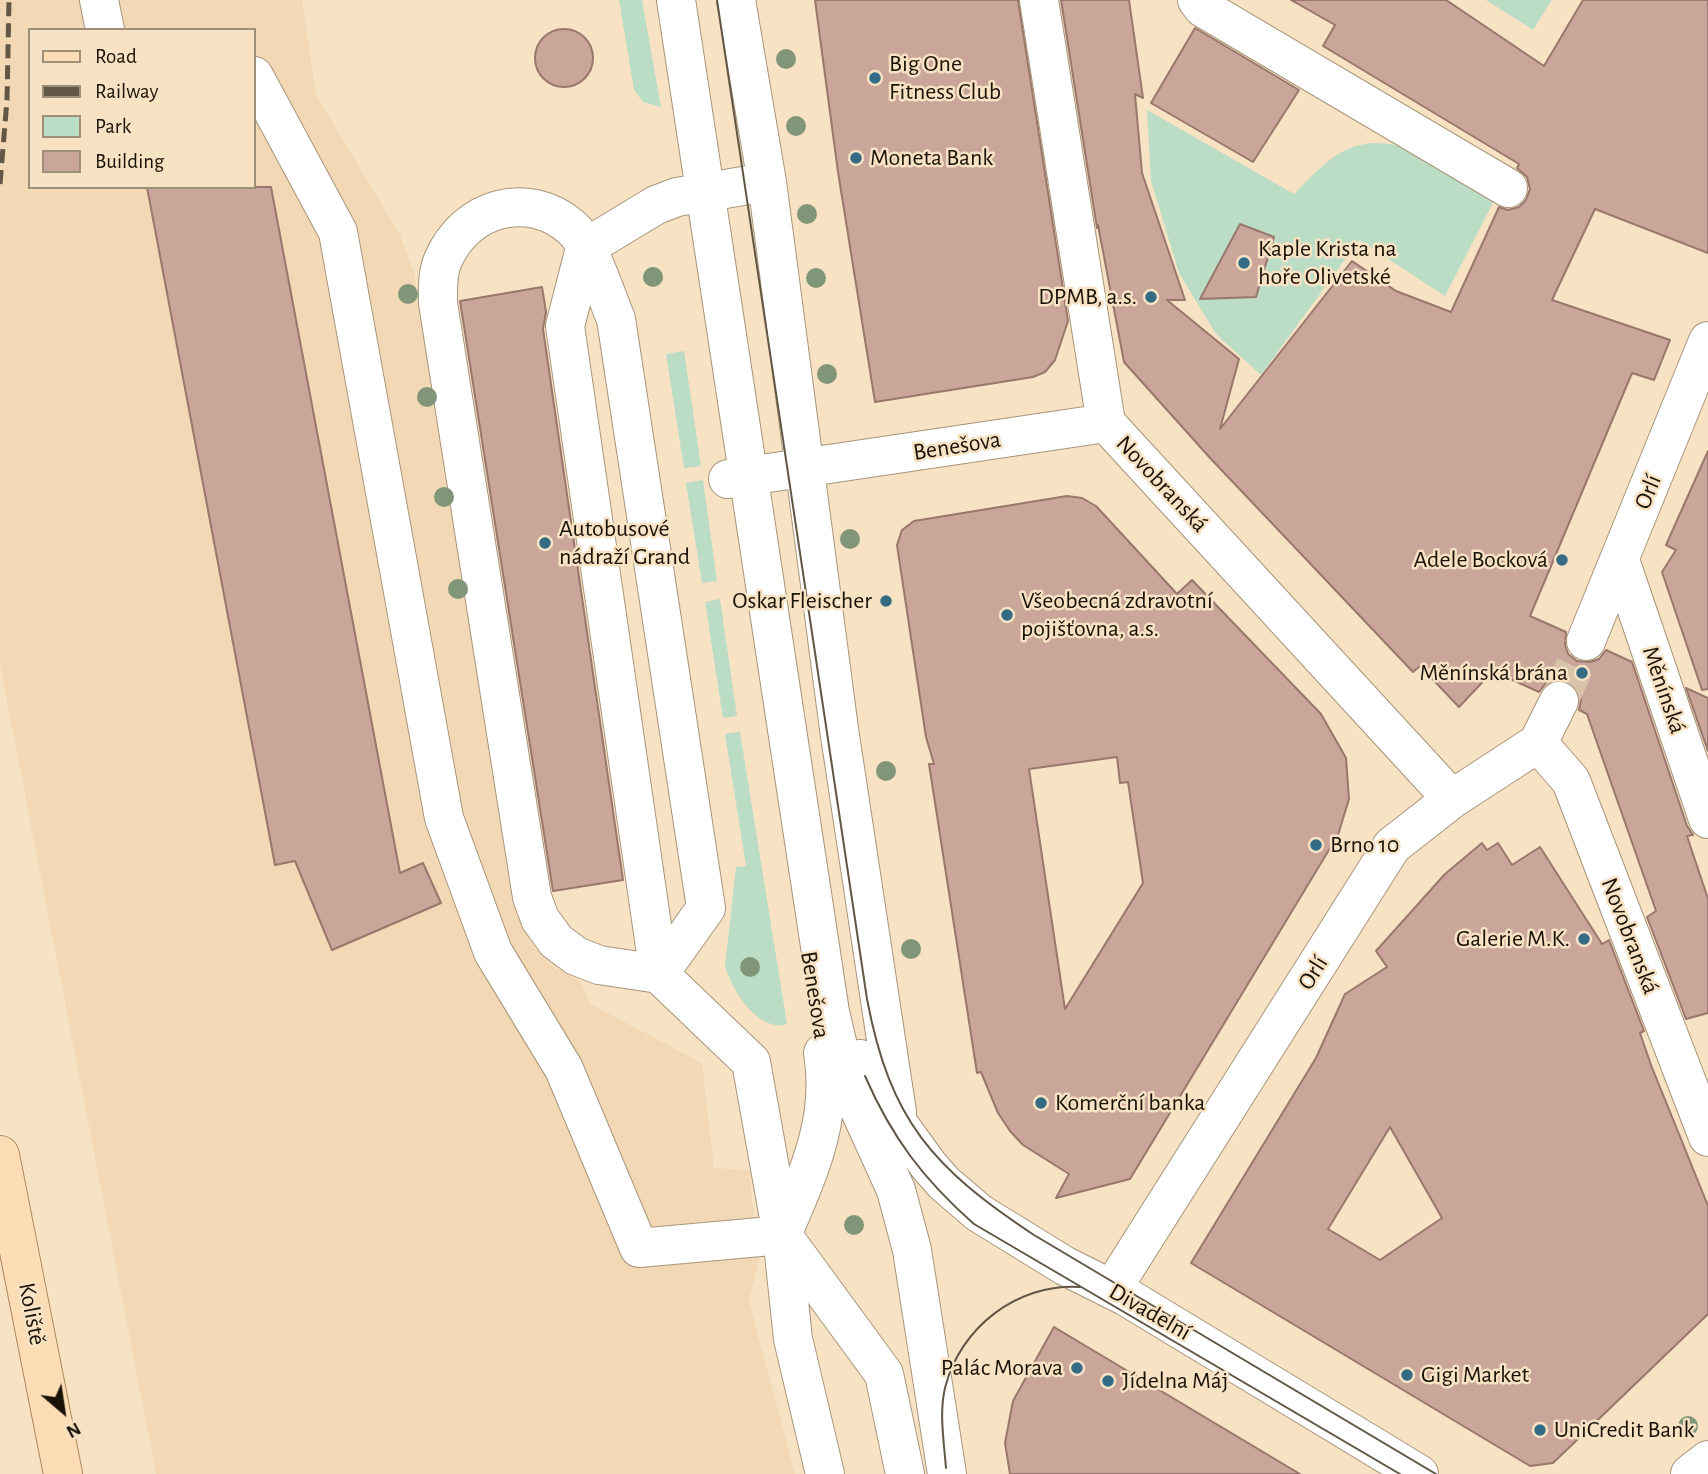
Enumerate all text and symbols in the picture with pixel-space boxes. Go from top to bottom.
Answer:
legend [28,28,256,189]
text: Road [95,46,137,67]
place label: Big One Fitness Club [889,50,1001,106]
marker: Big One Fitness Club [867,70,883,86]
text: Railway [95,81,158,102]
text: Park [95,116,131,137]
place label: Moneta Bank [870,144,993,172]
marker: Moneta Bank [848,150,864,166]
text: Building [95,151,164,172]
place label: Kaple Krista na hoře Olivetské [1258,235,1397,291]
marker: Kaple Krista na hoře Olivetské [1236,255,1252,271]
place label: DPMB, a.s. [1038,283,1137,311]
marker: DPMB, a.s. [1143,289,1159,305]
street label: Benešova [911,425,1003,467]
street label: Novobranská [1110,429,1214,539]
street label: Orlí [1628,470,1668,514]
place label: Autobusové nádraží Grand [559,515,690,571]
marker: Autobusové nádraží Grand [537,535,553,551]
place label: Adele Bocková [1414,546,1548,574]
marker: Adele Bocková [1554,552,1570,568]
place label: Oskar Fleischer [732,587,872,615]
place label: Všeobecná zdravotní pojišťovna, a.s. [1021,587,1213,643]
marker: Oskar Fleischer [878,593,894,609]
marker: Všeobecná zdravotní pojišťovna, a.s. [999,607,1015,623]
street label: Měnínská [1636,643,1692,737]
place label: Měnínská brána [1420,659,1568,687]
marker: Měnínská brána [1574,665,1590,681]
place label: Brno 10 [1330,831,1399,859]
marker: Brno 10 [1308,837,1324,853]
street label: Novobranská [1595,874,1665,998]
place label: Galerie M.K. [1456,925,1570,953]
marker: Galerie M.K. [1576,931,1592,947]
street label: Benešova [794,949,836,1041]
street label: Orlí [1292,951,1334,995]
place label: Komerční banka [1055,1089,1205,1117]
marker: Komerční banka [1033,1095,1049,1111]
street label: Divadelní [1104,1277,1196,1347]
street label: Koliště [12,1280,52,1348]
place label: Palác Morava [941,1354,1063,1382]
marker: Palác Morava [1069,1360,1085,1376]
place label: Gigi Market [1421,1361,1529,1389]
place label: Jídelna Máj [1122,1367,1228,1395]
marker: Gigi Market [1399,1367,1415,1383]
marker: Jídelna Máj [1100,1373,1116,1389]
north arrow [28,1376,98,1446]
place label: UniCredit Bank [1554,1416,1694,1444]
text: N [63,1418,84,1441]
marker: UniCredit Bank [1532,1422,1548,1438]

